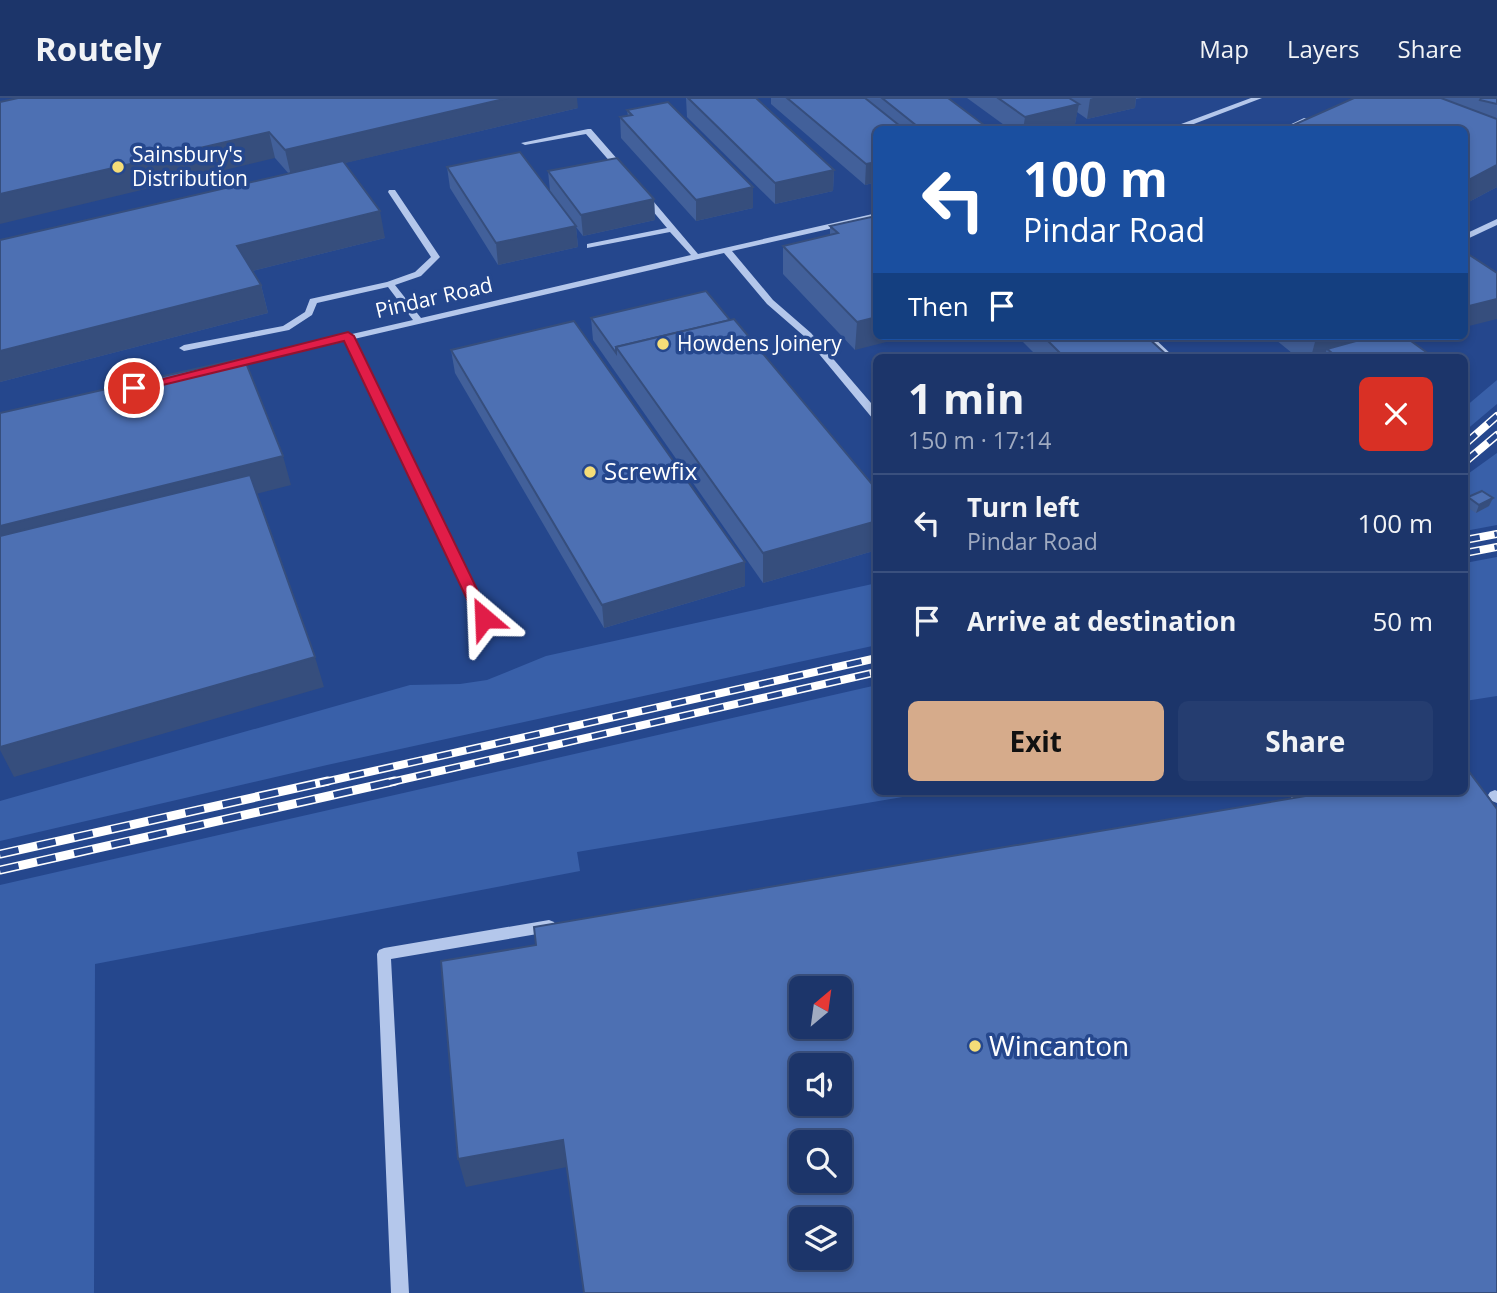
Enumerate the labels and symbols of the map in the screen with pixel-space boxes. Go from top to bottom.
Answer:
place label: Sainsbury's Distribution [132,140,248,192]
marker: Sainsbury's Distribution [110,159,126,175]
street label: Pindar Road [372,270,495,324]
place label: Howdens Joinery [677,329,842,357]
marker: Howdens Joinery [655,336,671,352]
pin [104,358,164,418]
place label: Screwfix [604,454,698,487]
marker: Screwfix [582,464,598,480]
position arrow [447,581,521,655]
north arrow [789,976,852,1040]
place label: Wincanton [989,1026,1129,1064]
marker: Wincanton [967,1038,983,1054]

